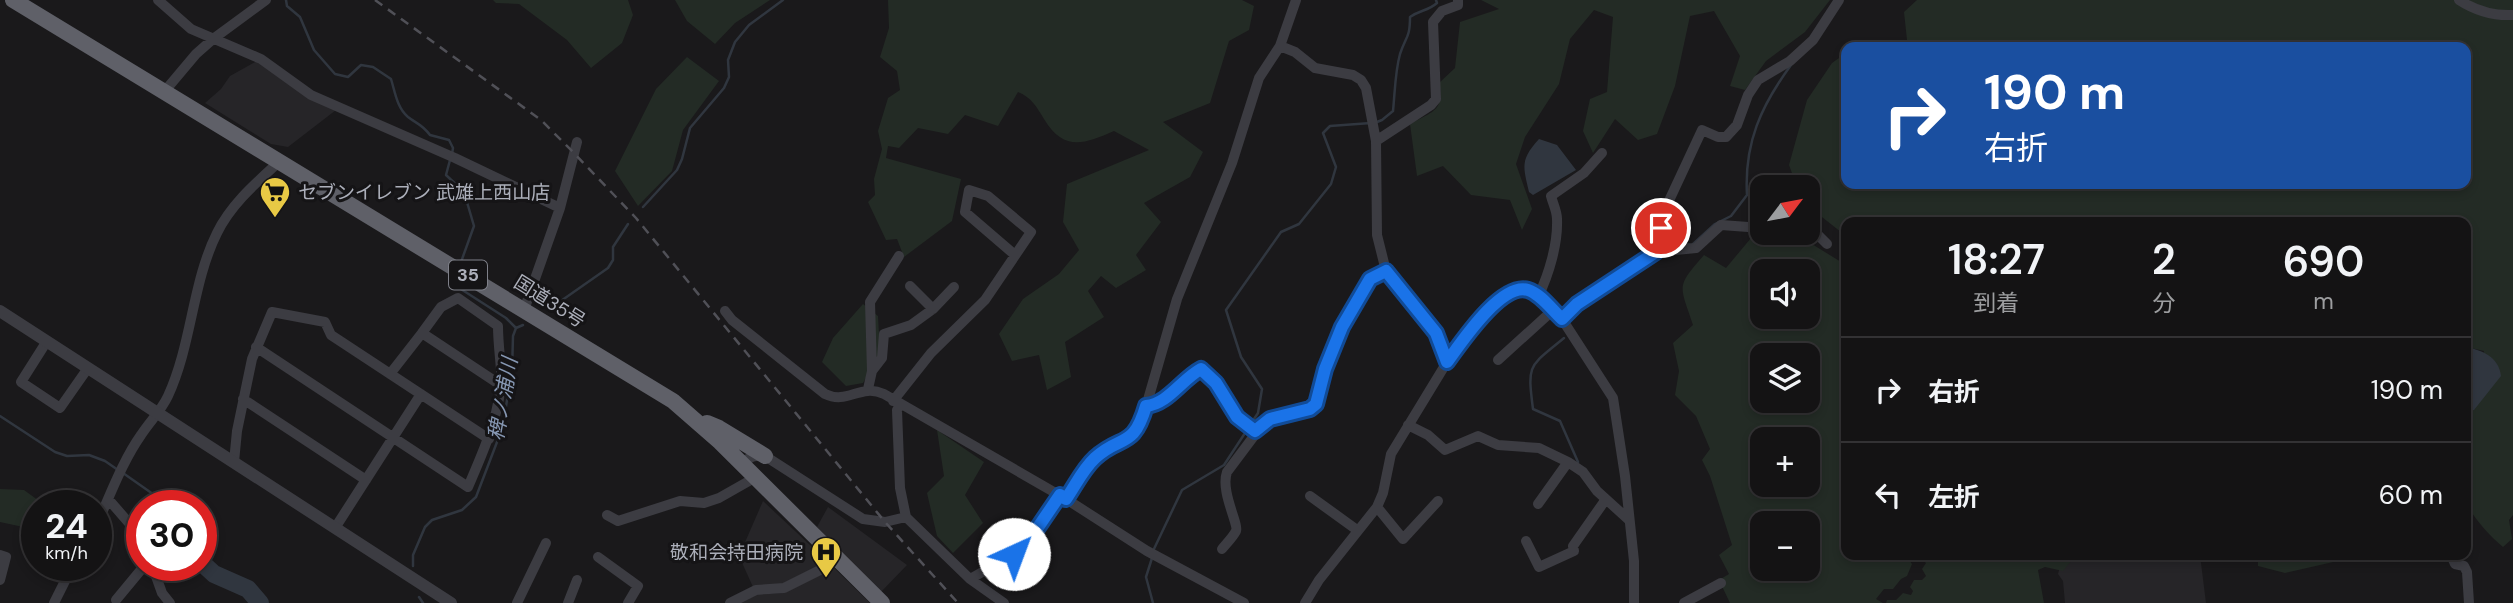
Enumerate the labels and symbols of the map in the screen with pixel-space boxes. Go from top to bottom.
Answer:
supermarket icon: セブンイレブン 武雄上西山店 [258,175,292,219]
north arrow [1750,175,1820,245]
place label: セブンイレブン 武雄上西山店 [298,180,550,205]
pin [1631,198,1691,258]
road number: 35 [449,260,487,290]
street label: 国道35号 [509,270,590,333]
water label: 稗ノ浦川 [482,353,524,443]
speed limit sign: 30 [126,490,217,581]
position arrow [977,517,1051,591]
hospital icon: 敬和会持田病院 [809,535,843,579]
place label: 敬和会持田病院 [670,540,803,565]

